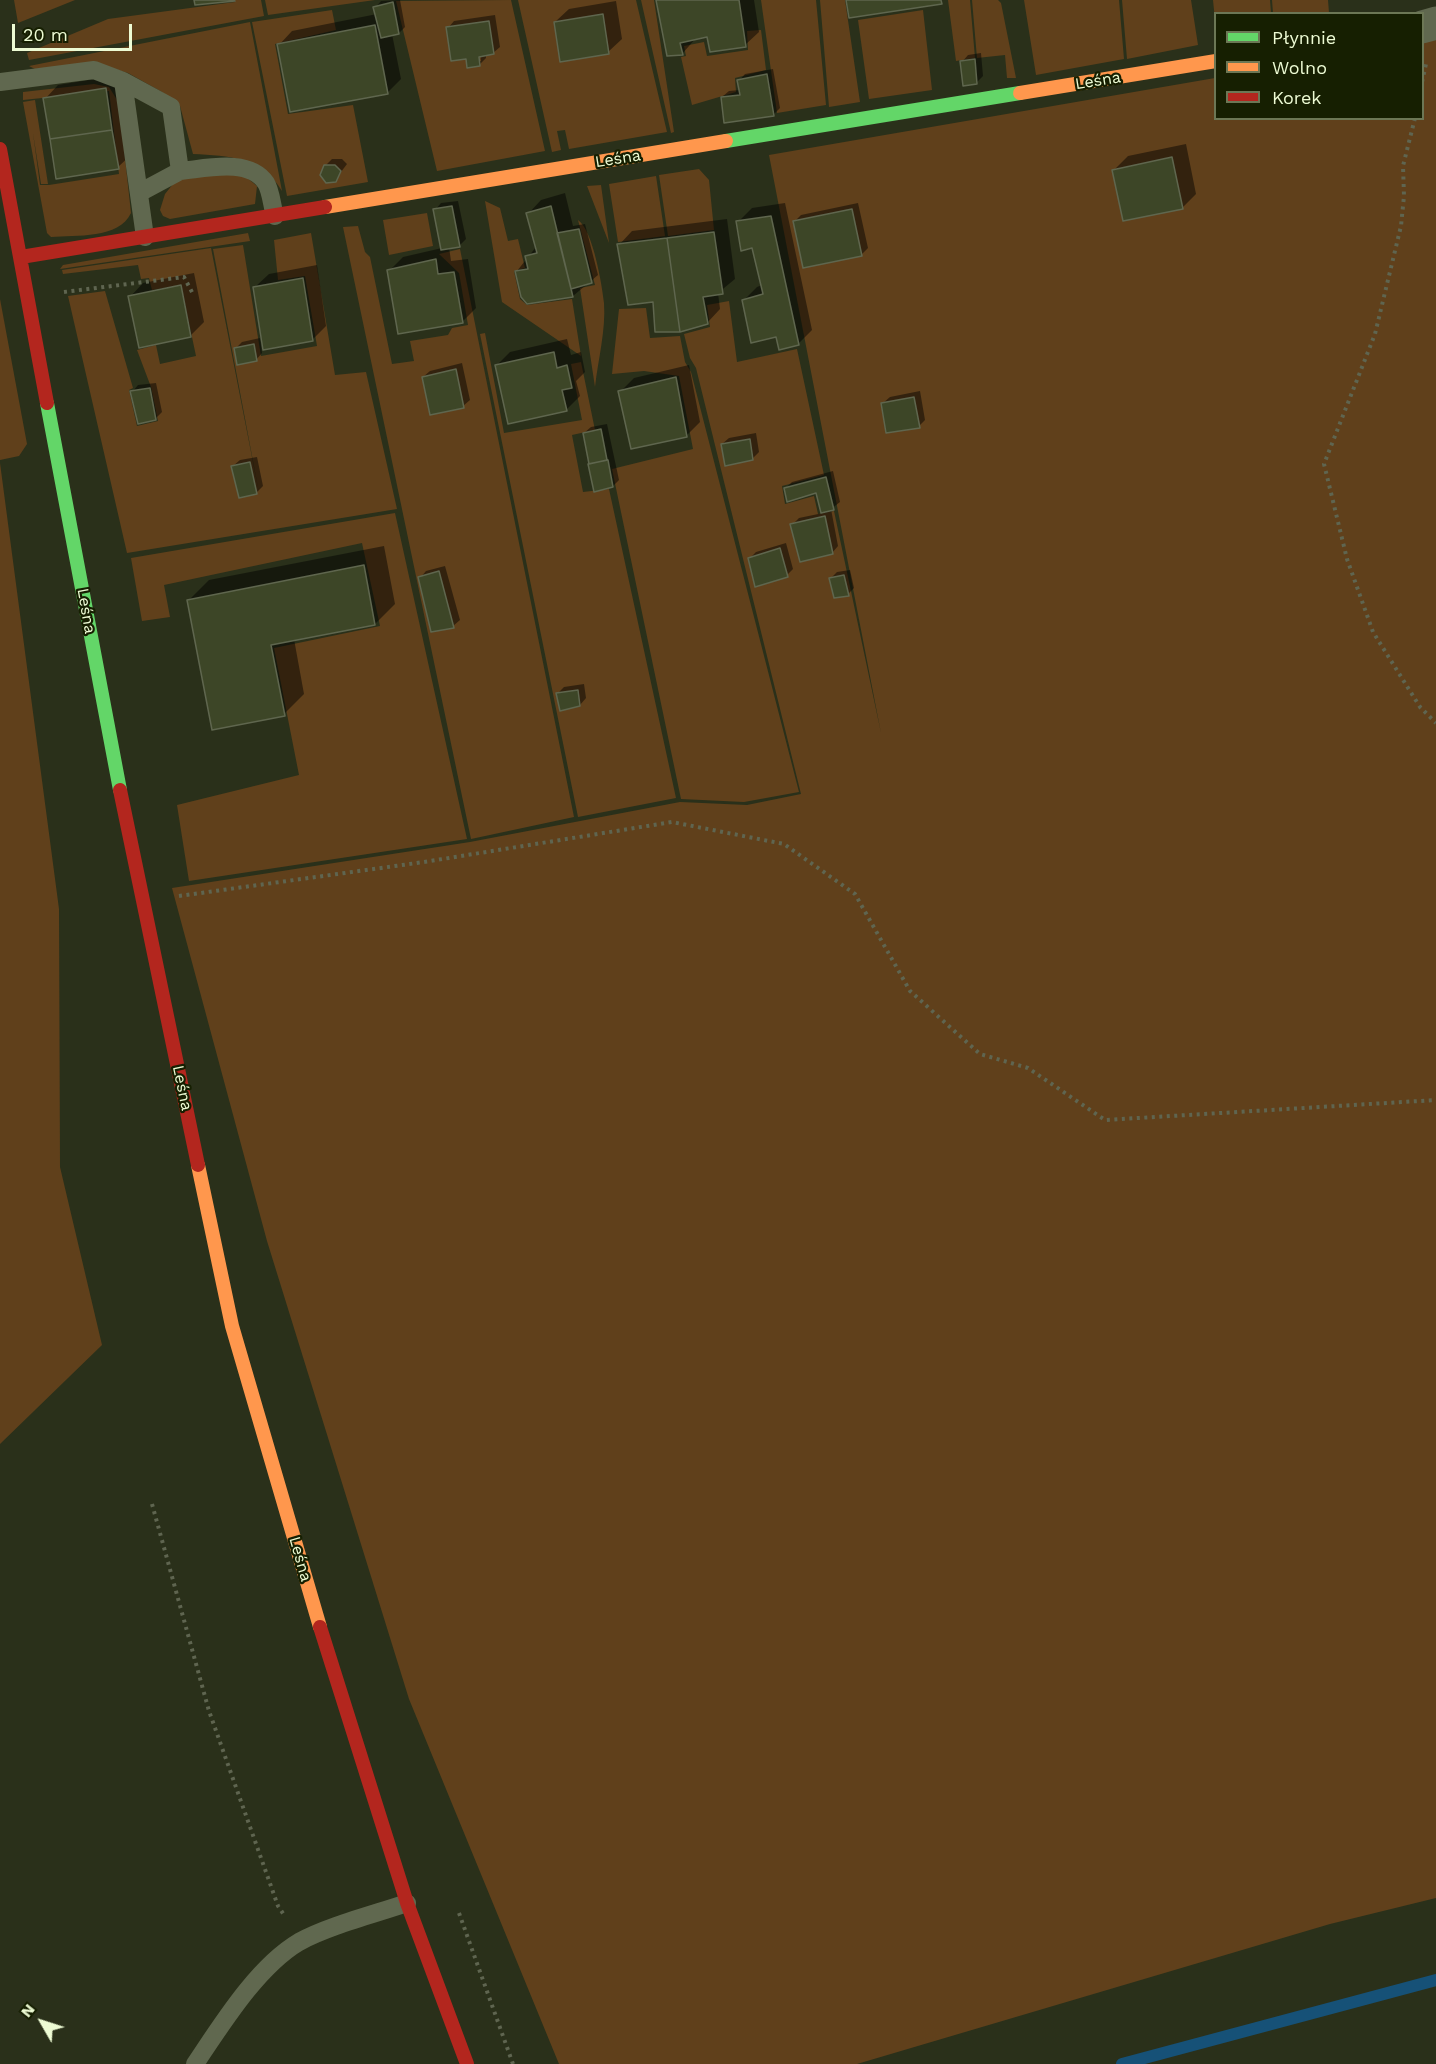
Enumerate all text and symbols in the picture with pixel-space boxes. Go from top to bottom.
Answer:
scale bar [15,12,135,50]
legend [1214,12,1424,120]
text: 20 m [23,24,68,45]
text: Płynnie [1272,27,1336,48]
text: Wolno [1272,57,1327,78]
street label: Leśna [1074,68,1122,94]
text: Korek [1272,87,1322,108]
street label: Leśna [594,146,642,172]
street label: Leśna [73,587,99,635]
street label: Leśna [168,1064,196,1112]
street label: Leśna [284,1534,316,1584]
north arrow [12,1992,72,2052]
text: N [17,2000,39,2021]

